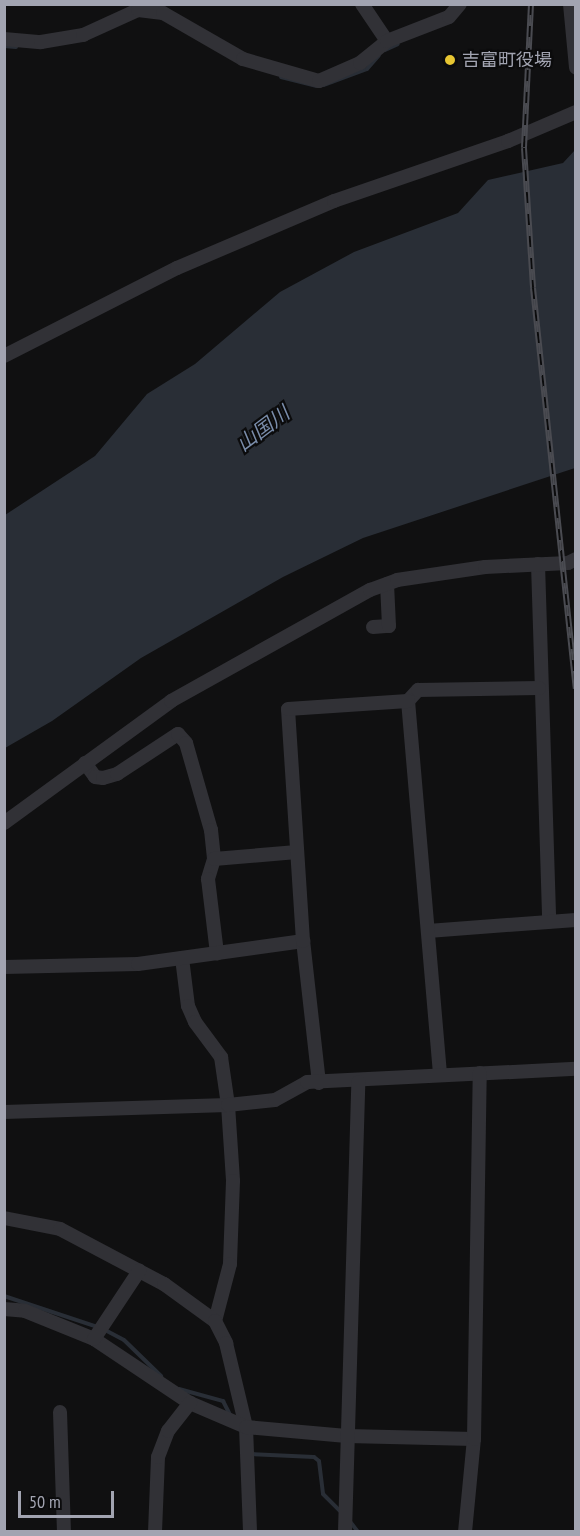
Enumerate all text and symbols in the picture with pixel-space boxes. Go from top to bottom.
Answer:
place label: 吉富町役場 [462,49,552,71]
marker: 吉富町役場 [443,53,457,67]
water label: 山国川 [232,401,294,457]
scale bar [21,1479,117,1517]
text: 50 m [29,1490,61,1513]

